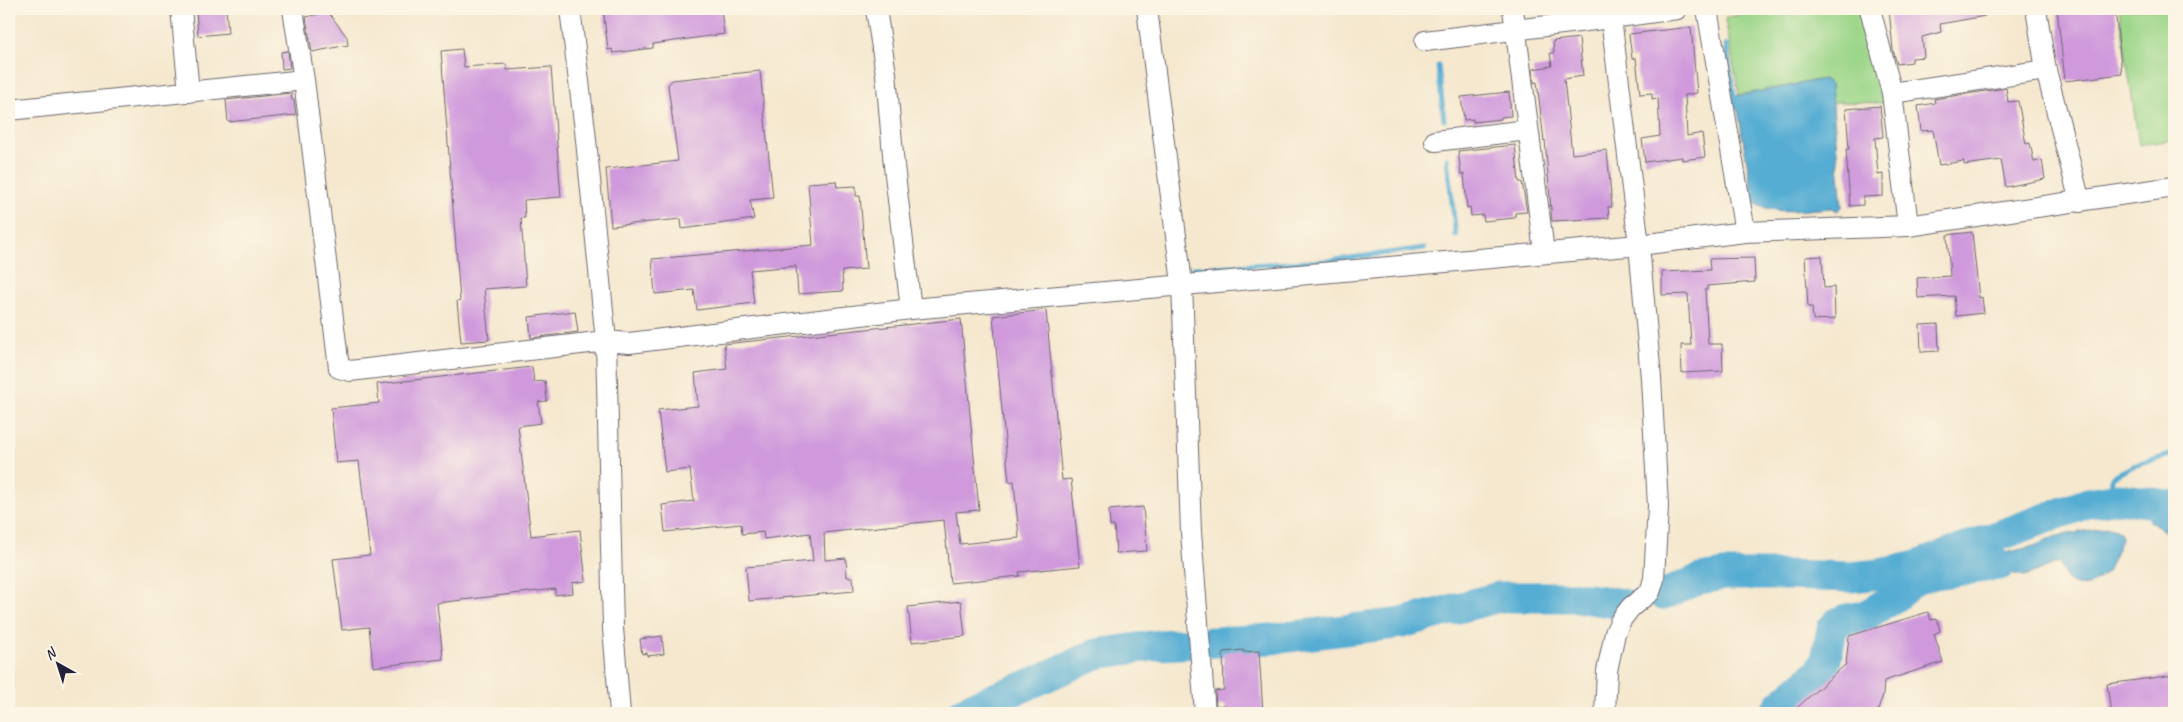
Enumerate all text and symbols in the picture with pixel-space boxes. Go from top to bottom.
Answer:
north arrow [32,640,82,690]
text: N [41,643,61,664]

